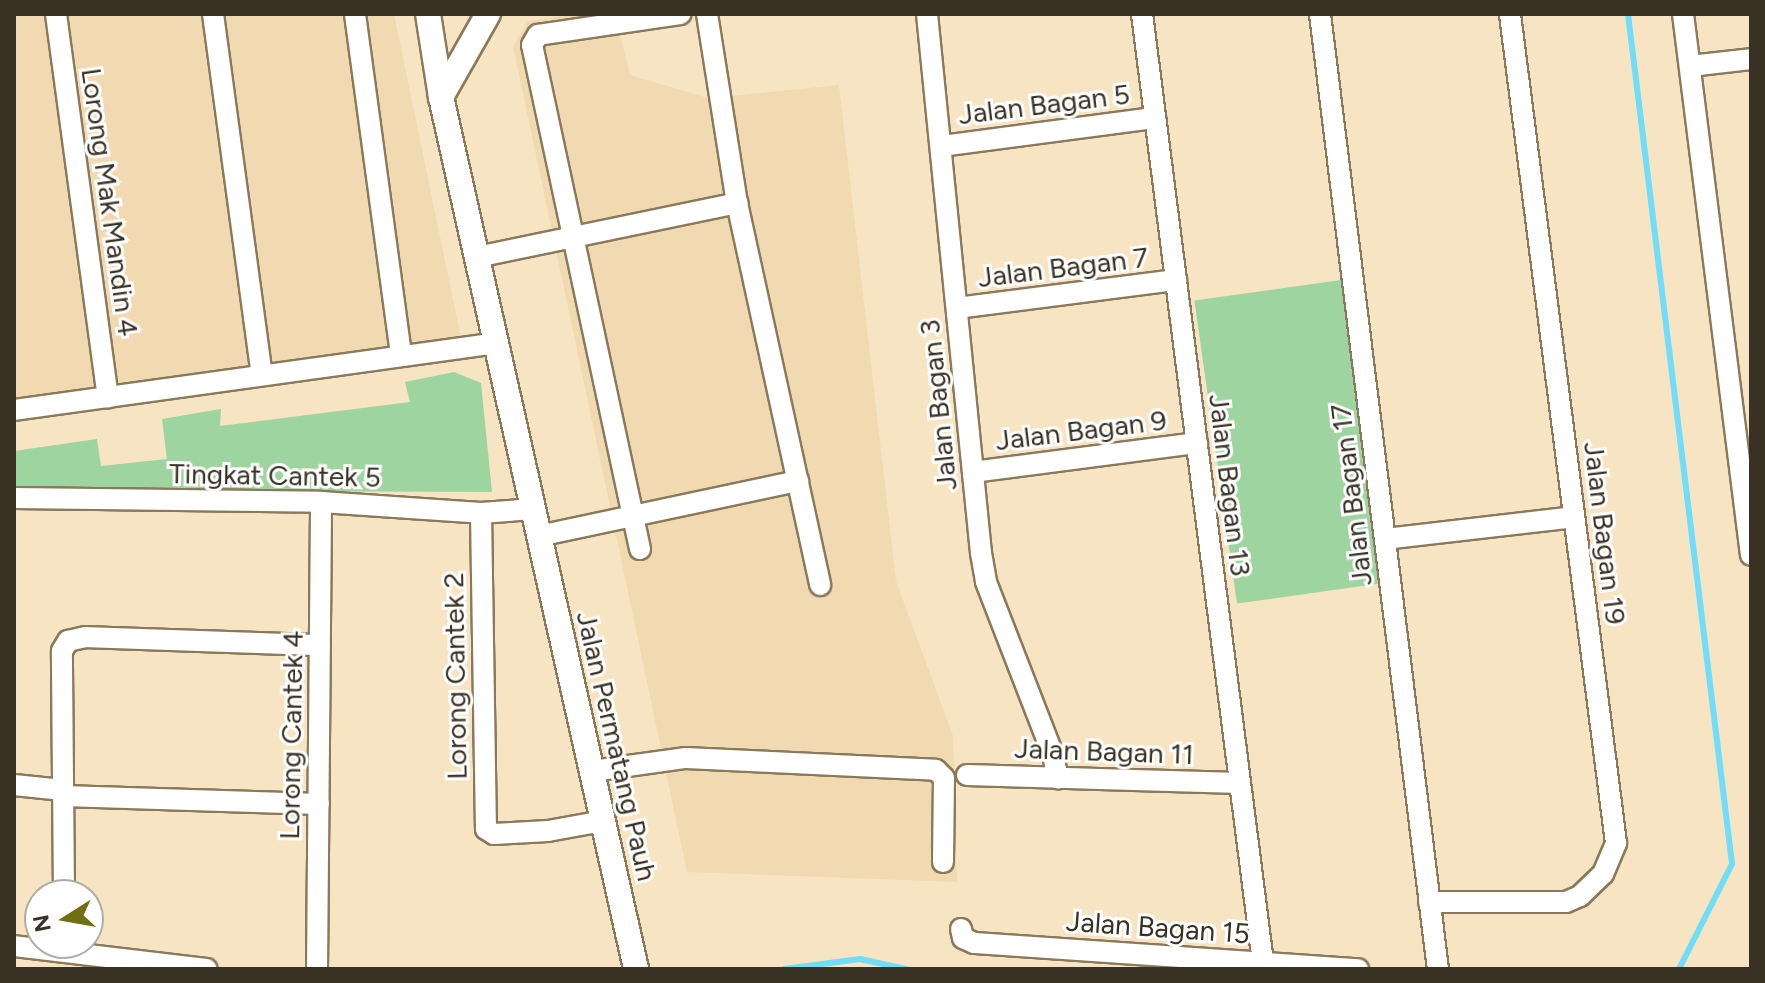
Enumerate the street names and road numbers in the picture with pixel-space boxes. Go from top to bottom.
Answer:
street label: Lorong Mak Mandin 4 [75,66,145,338]
street label: Jalan Bagan 5 [956,77,1132,131]
street label: Jalan Bagan 7 [976,240,1150,294]
street label: Jalan Bagan 3 [912,318,964,492]
street label: Jalan Bagan 13 [1202,392,1258,578]
street label: Jalan Bagan 17 [1323,402,1379,588]
street label: Jalan Bagan 9 [994,403,1168,457]
street label: Jalan Bagan 19 [1577,440,1633,626]
street label: Tingkat Cantek 5 [169,456,381,494]
street label: Lorong Cantek 2 [436,572,474,780]
street label: Jalan Permatang Pauh [570,608,664,884]
street label: Lorong Cantek 4 [272,630,310,840]
street label: Jalan Bagan 11 [1014,731,1194,771]
street label: Jalan Bagan 15 [1065,904,1251,950]

